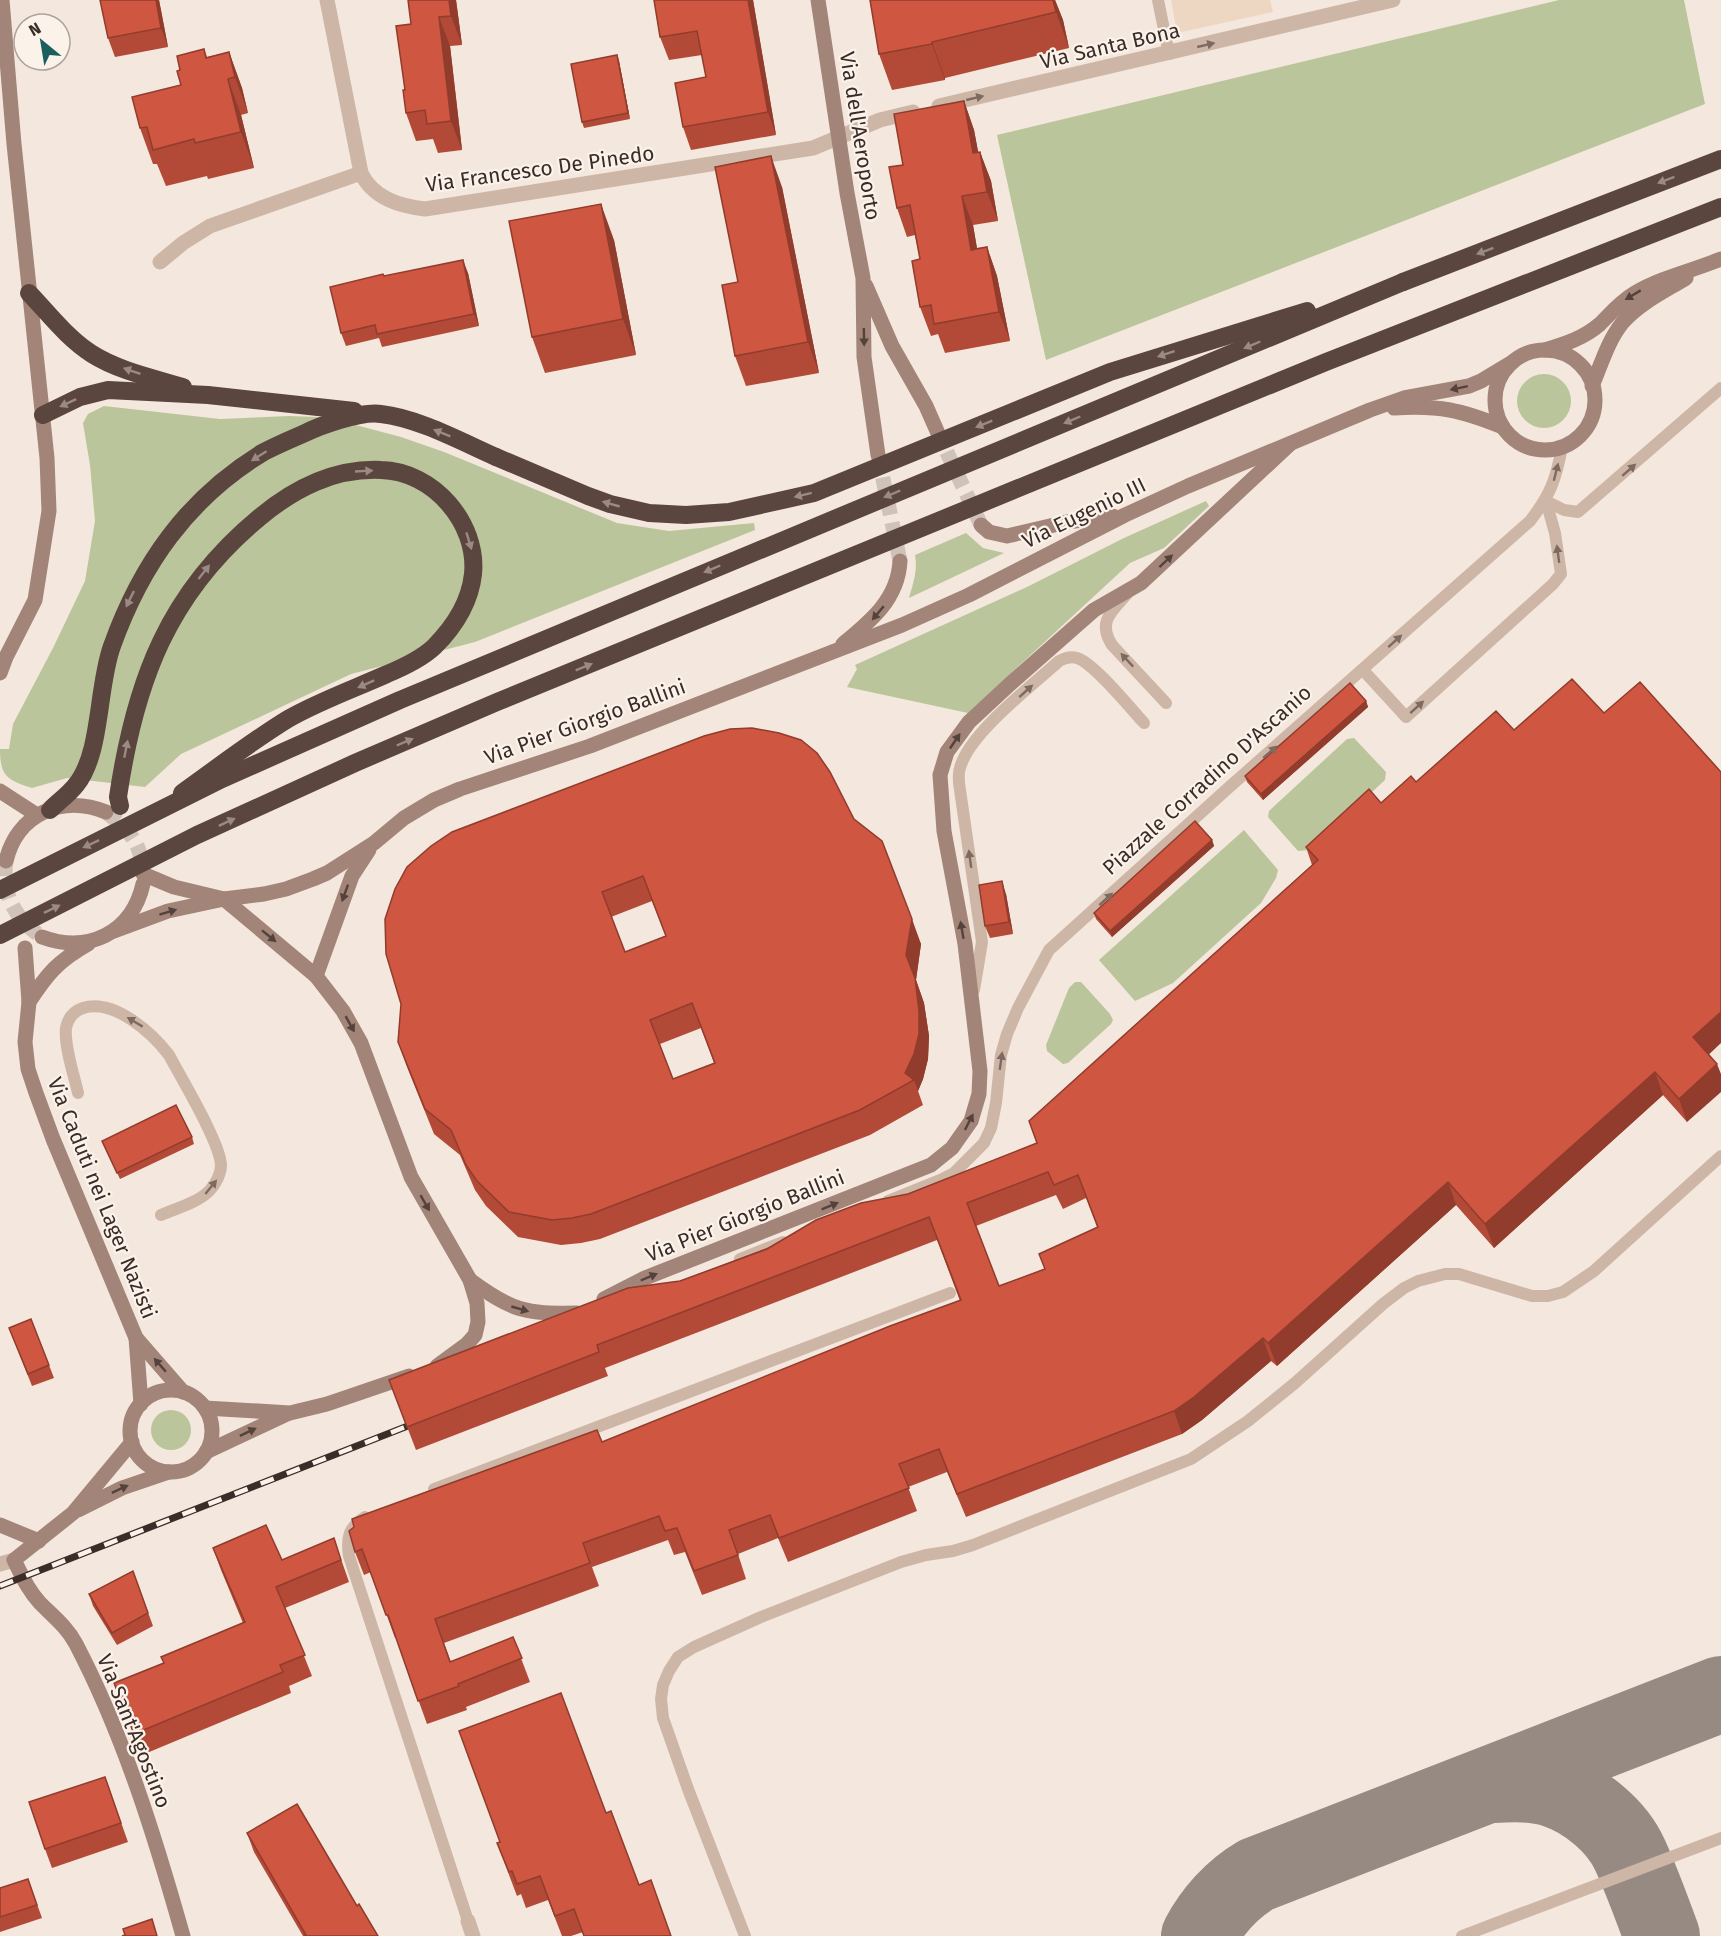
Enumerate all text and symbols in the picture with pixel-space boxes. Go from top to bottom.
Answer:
north arrow [12,12,72,72]
street label: Via Santa Bona [1037,17,1183,75]
text: N [25,19,44,40]
one-way arrow [1196,39,1215,49]
street label: Via dell'Aeroporto [834,50,886,222]
one-way arrow [965,93,984,103]
street label: Via Francesco De Pinedo [424,140,656,198]
one-way arrow [1657,175,1675,185]
one-way arrow [1475,246,1493,256]
one-way arrow [1625,289,1641,300]
one-way arrow [859,327,869,346]
one-way arrow [1243,341,1261,350]
one-way arrow [1157,350,1175,359]
one-way arrow [123,365,141,375]
one-way arrow [1449,384,1468,393]
one-way arrow [59,399,76,408]
one-way arrow [1063,416,1081,425]
one-way arrow [975,420,993,429]
one-way arrow [433,428,451,438]
one-way arrow [251,450,267,461]
one-way arrow [1552,463,1562,482]
one-way arrow [1621,463,1636,477]
one-way arrow [355,466,374,475]
street label: Via Eugenio III [1018,472,1150,554]
one-way arrow [882,489,900,499]
one-way arrow [794,491,812,501]
one-way arrow [602,499,620,508]
one-way arrow [464,532,474,550]
one-way arrow [1554,545,1563,564]
one-way arrow [1158,554,1173,568]
one-way arrow [198,564,211,580]
one-way arrow [702,564,720,574]
one-way arrow [126,590,135,607]
one-way arrow [872,605,885,620]
one-way arrow [1387,635,1402,648]
one-way arrow [1120,653,1134,667]
one-way arrow [576,662,594,672]
street label: Via Pier Giorgio Ballini [481,674,689,770]
one-way arrow [358,679,375,688]
street label: Piazzale Corradino D'Ascanio [1097,679,1317,881]
one-way arrow [1018,685,1033,698]
one-way arrow [1410,700,1425,714]
one-way arrow [949,732,960,749]
one-way arrow [396,737,414,747]
one-way arrow [122,739,132,758]
one-way arrow [1262,746,1277,759]
one-way arrow [218,817,236,827]
one-way arrow [82,839,99,848]
one-way arrow [965,850,974,869]
one-way arrow [340,884,350,902]
one-way arrow [1098,892,1113,906]
one-way arrow [44,904,61,914]
one-way arrow [159,907,177,916]
one-way arrow [957,921,966,940]
one-way arrow [261,930,277,943]
one-way arrow [345,1015,355,1032]
one-way arrow [127,1017,143,1028]
one-way arrow [996,1051,1005,1070]
street label: Via Caduti nei Lager Nazisti [42,1074,162,1322]
one-way arrow [965,1114,974,1131]
street label: Via Pier Giorgio Ballini [642,1164,848,1268]
one-way arrow [204,1179,217,1195]
one-way arrow [420,1195,431,1211]
one-way arrow [821,1200,839,1210]
one-way arrow [640,1273,657,1282]
one-way arrow [511,1305,529,1314]
one-way arrow [153,1357,166,1373]
one-way arrow [239,1428,256,1437]
one-way arrow [112,1484,130,1494]
street label: Via Sant'Agostino [91,1650,177,1812]

